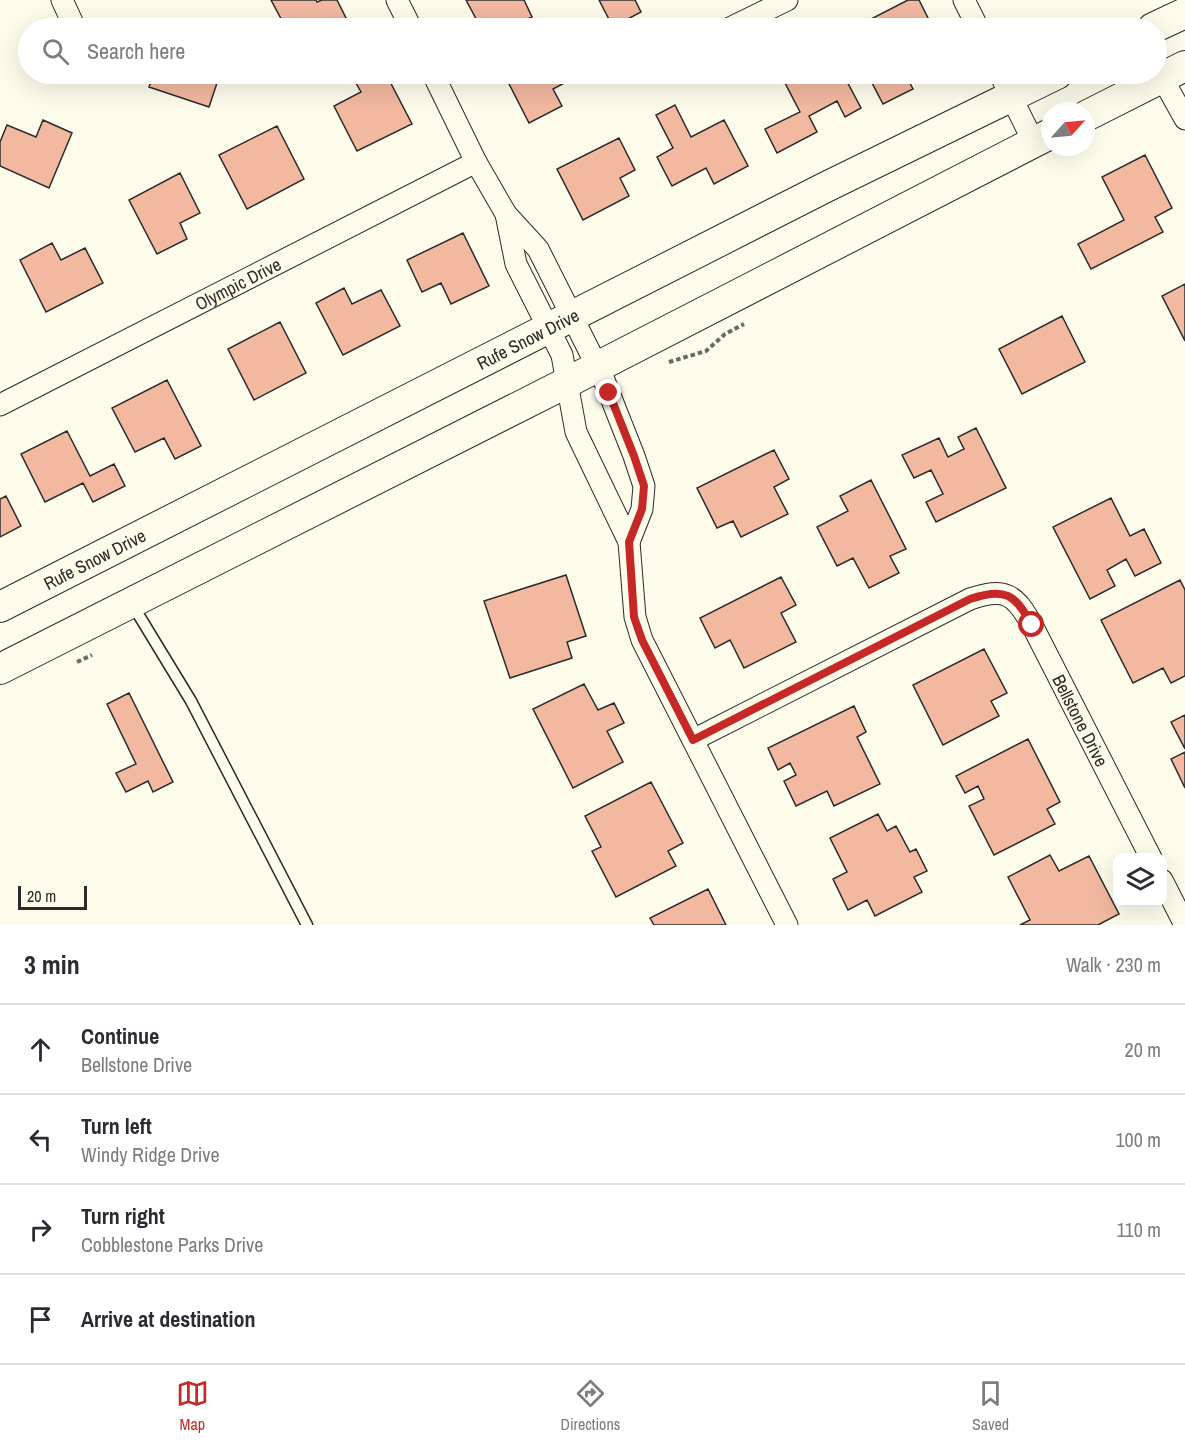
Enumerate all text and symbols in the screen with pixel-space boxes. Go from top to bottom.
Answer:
search box [18,18,1167,84]
icon: search [39,35,72,68]
text: Search here [87,36,185,66]
north arrow [1041,102,1095,156]
street label: Olympic Drive [190,251,285,316]
street label: Rufe Snow Drive [472,302,583,375]
route end [595,379,621,405]
street label: Rufe Snow Drive [39,523,150,595]
route start [1018,611,1044,637]
street label: Bellstone Drive [1047,670,1115,771]
map controls [1113,853,1167,907]
button: layers [1113,853,1167,907]
scale bar [18,883,87,910]
text: 20 m [27,885,56,907]
text: 3 min [24,947,80,982]
text: Walk · 230 m [1066,951,1161,978]
text: Continue [81,1021,159,1051]
icon: ahead [24,1033,57,1066]
text: 20 m [1125,1036,1161,1063]
text: Bellstone Drive [81,1051,192,1078]
text: Turn left [81,1111,152,1141]
icon: left [24,1123,57,1156]
text: 100 m [1115,1126,1161,1153]
text: Windy Ridge Drive [81,1141,220,1168]
text: Turn right [81,1201,165,1231]
icon: right [24,1213,57,1246]
text: 110 m [1117,1216,1161,1243]
text: Cobblestone Parks Drive [81,1231,263,1258]
icon: arrive [24,1303,57,1336]
text: Arrive at destination [81,1304,255,1334]
tab: Map [176,1377,209,1435]
tab: Directions [560,1377,620,1435]
tab: Saved [972,1377,1009,1435]

